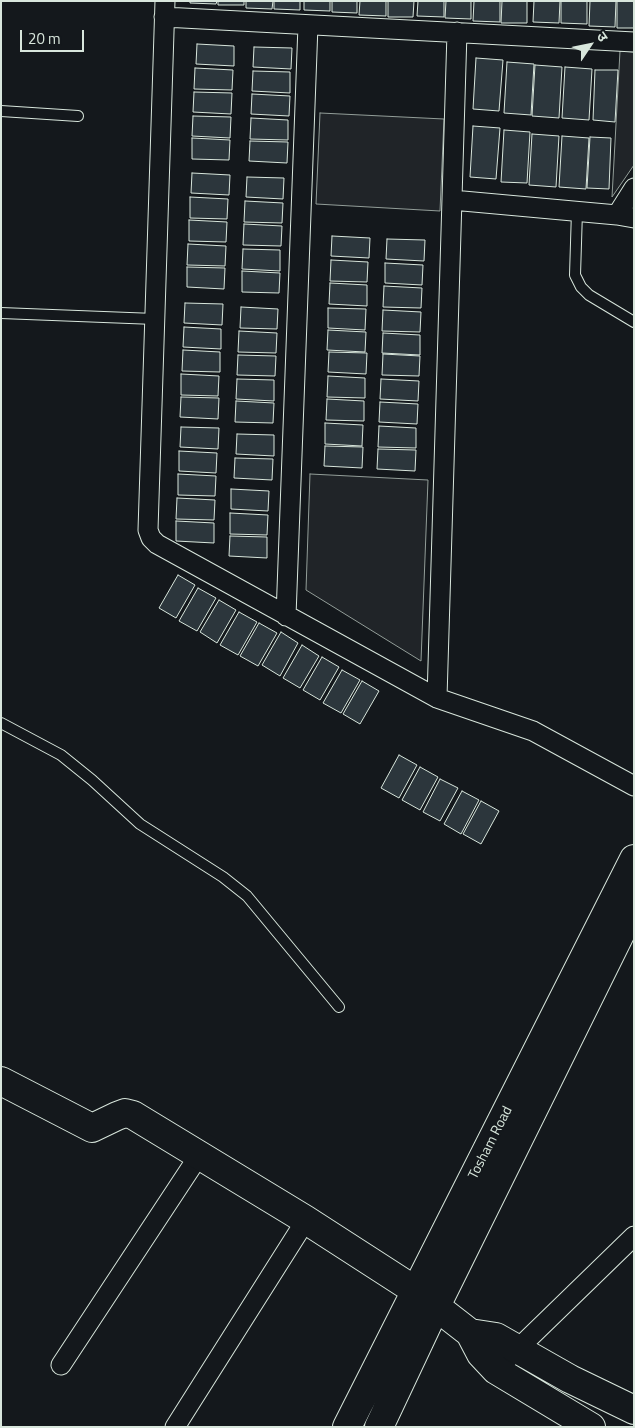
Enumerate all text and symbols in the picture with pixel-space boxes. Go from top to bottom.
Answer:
scale bar [22,20,86,52]
north arrow [565,20,615,70]
text: 20 m [28,27,61,50]
text: उ [592,27,614,46]
street label: Tosham Road [465,1104,517,1182]

